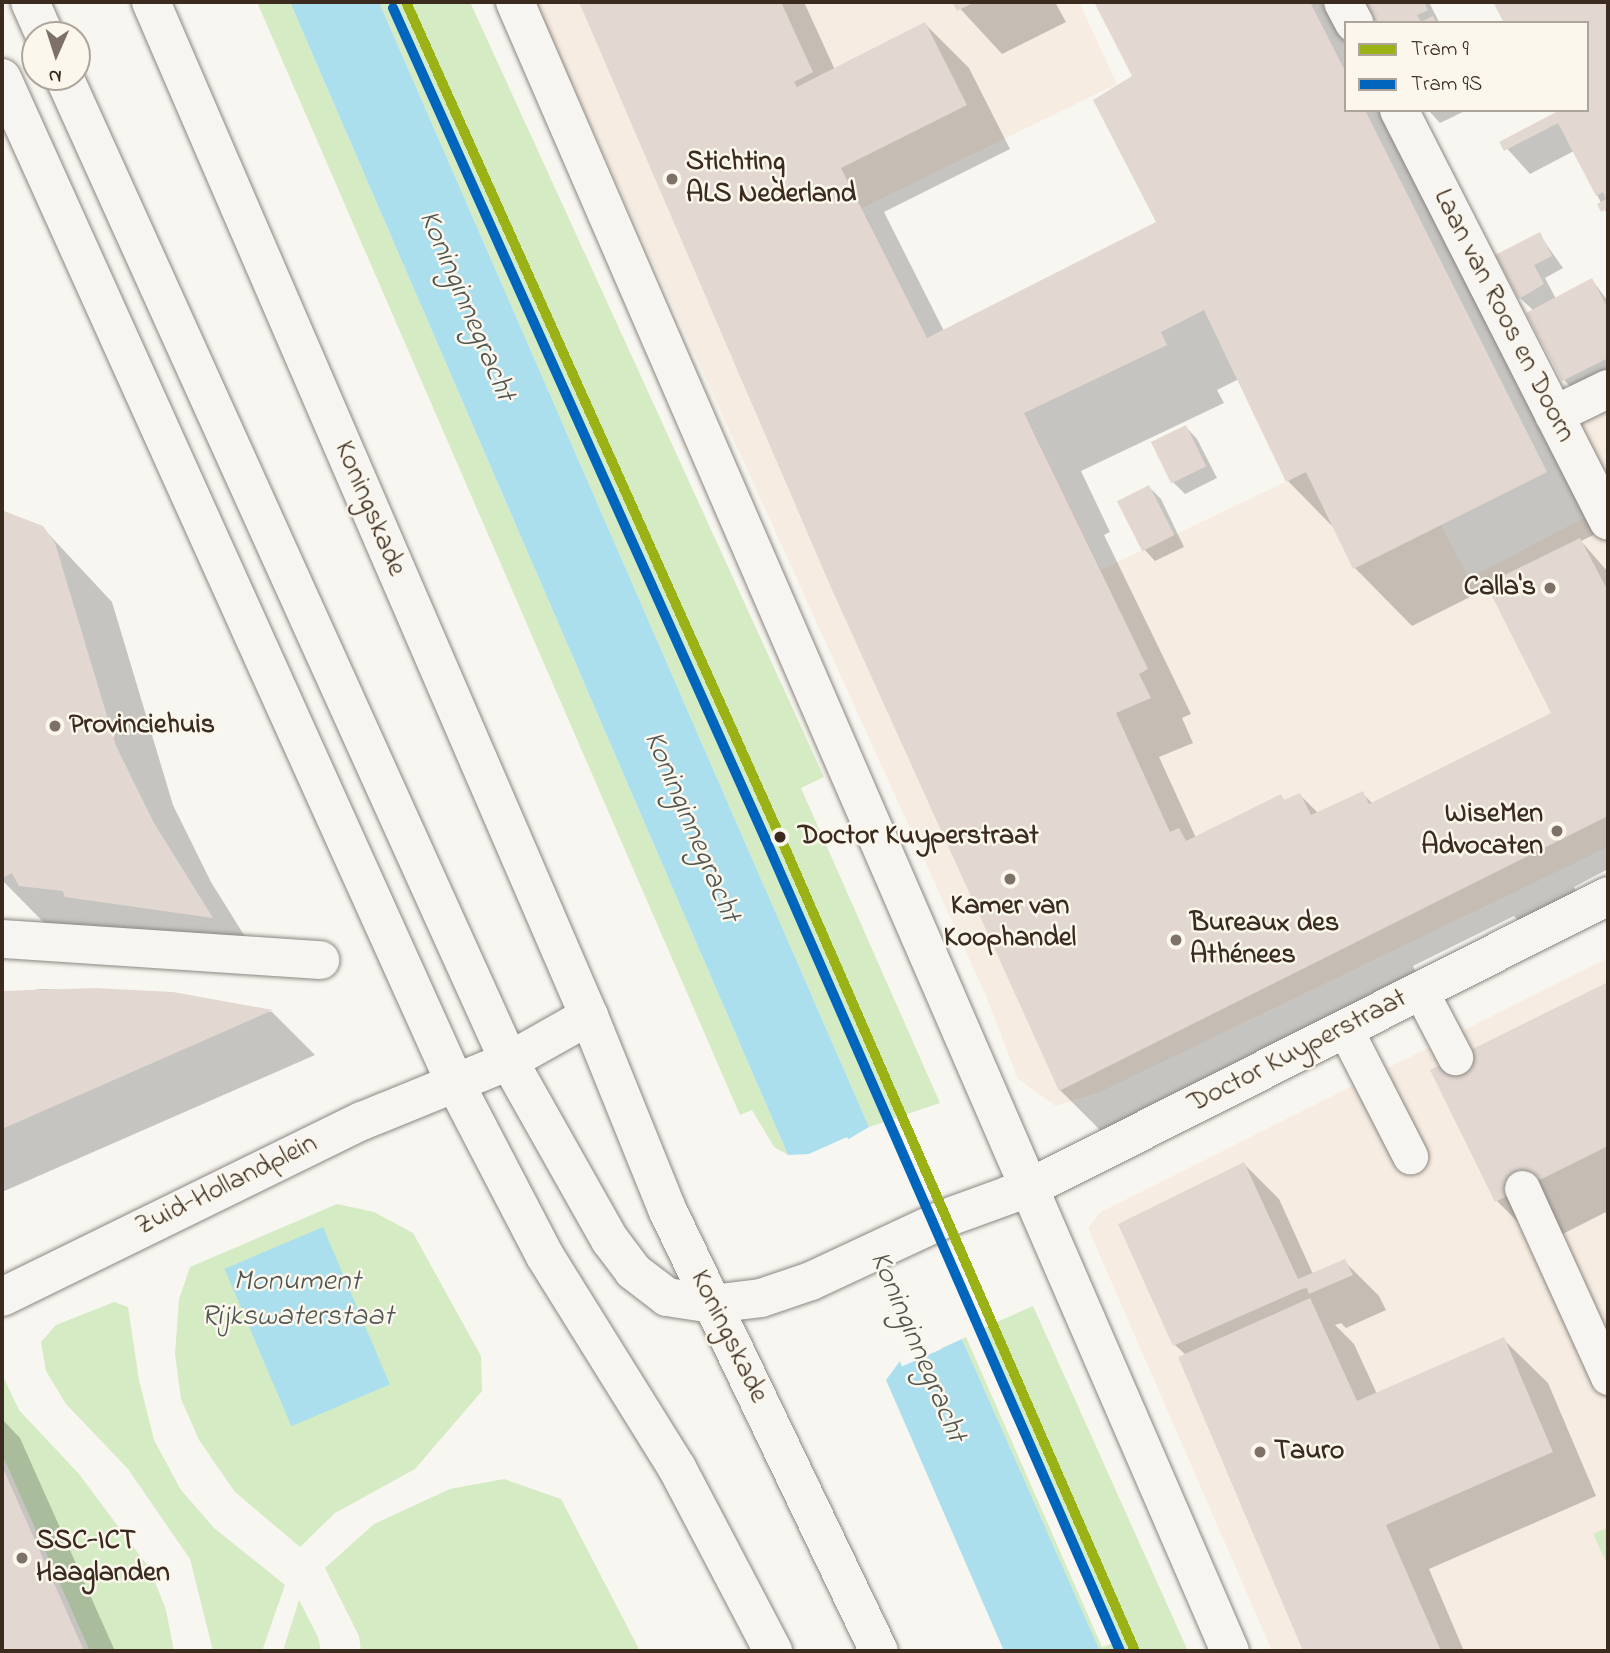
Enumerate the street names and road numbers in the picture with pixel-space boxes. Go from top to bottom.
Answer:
street label: Laan van Roos en Doorn [1425,184,1581,448]
street label: Koningskade [326,436,412,582]
street label: Doctor Kuyperstraat [1183,982,1413,1122]
street label: Zuid-Hollandplein [131,1128,323,1244]
street label: Koningskade [681,1265,775,1409]

